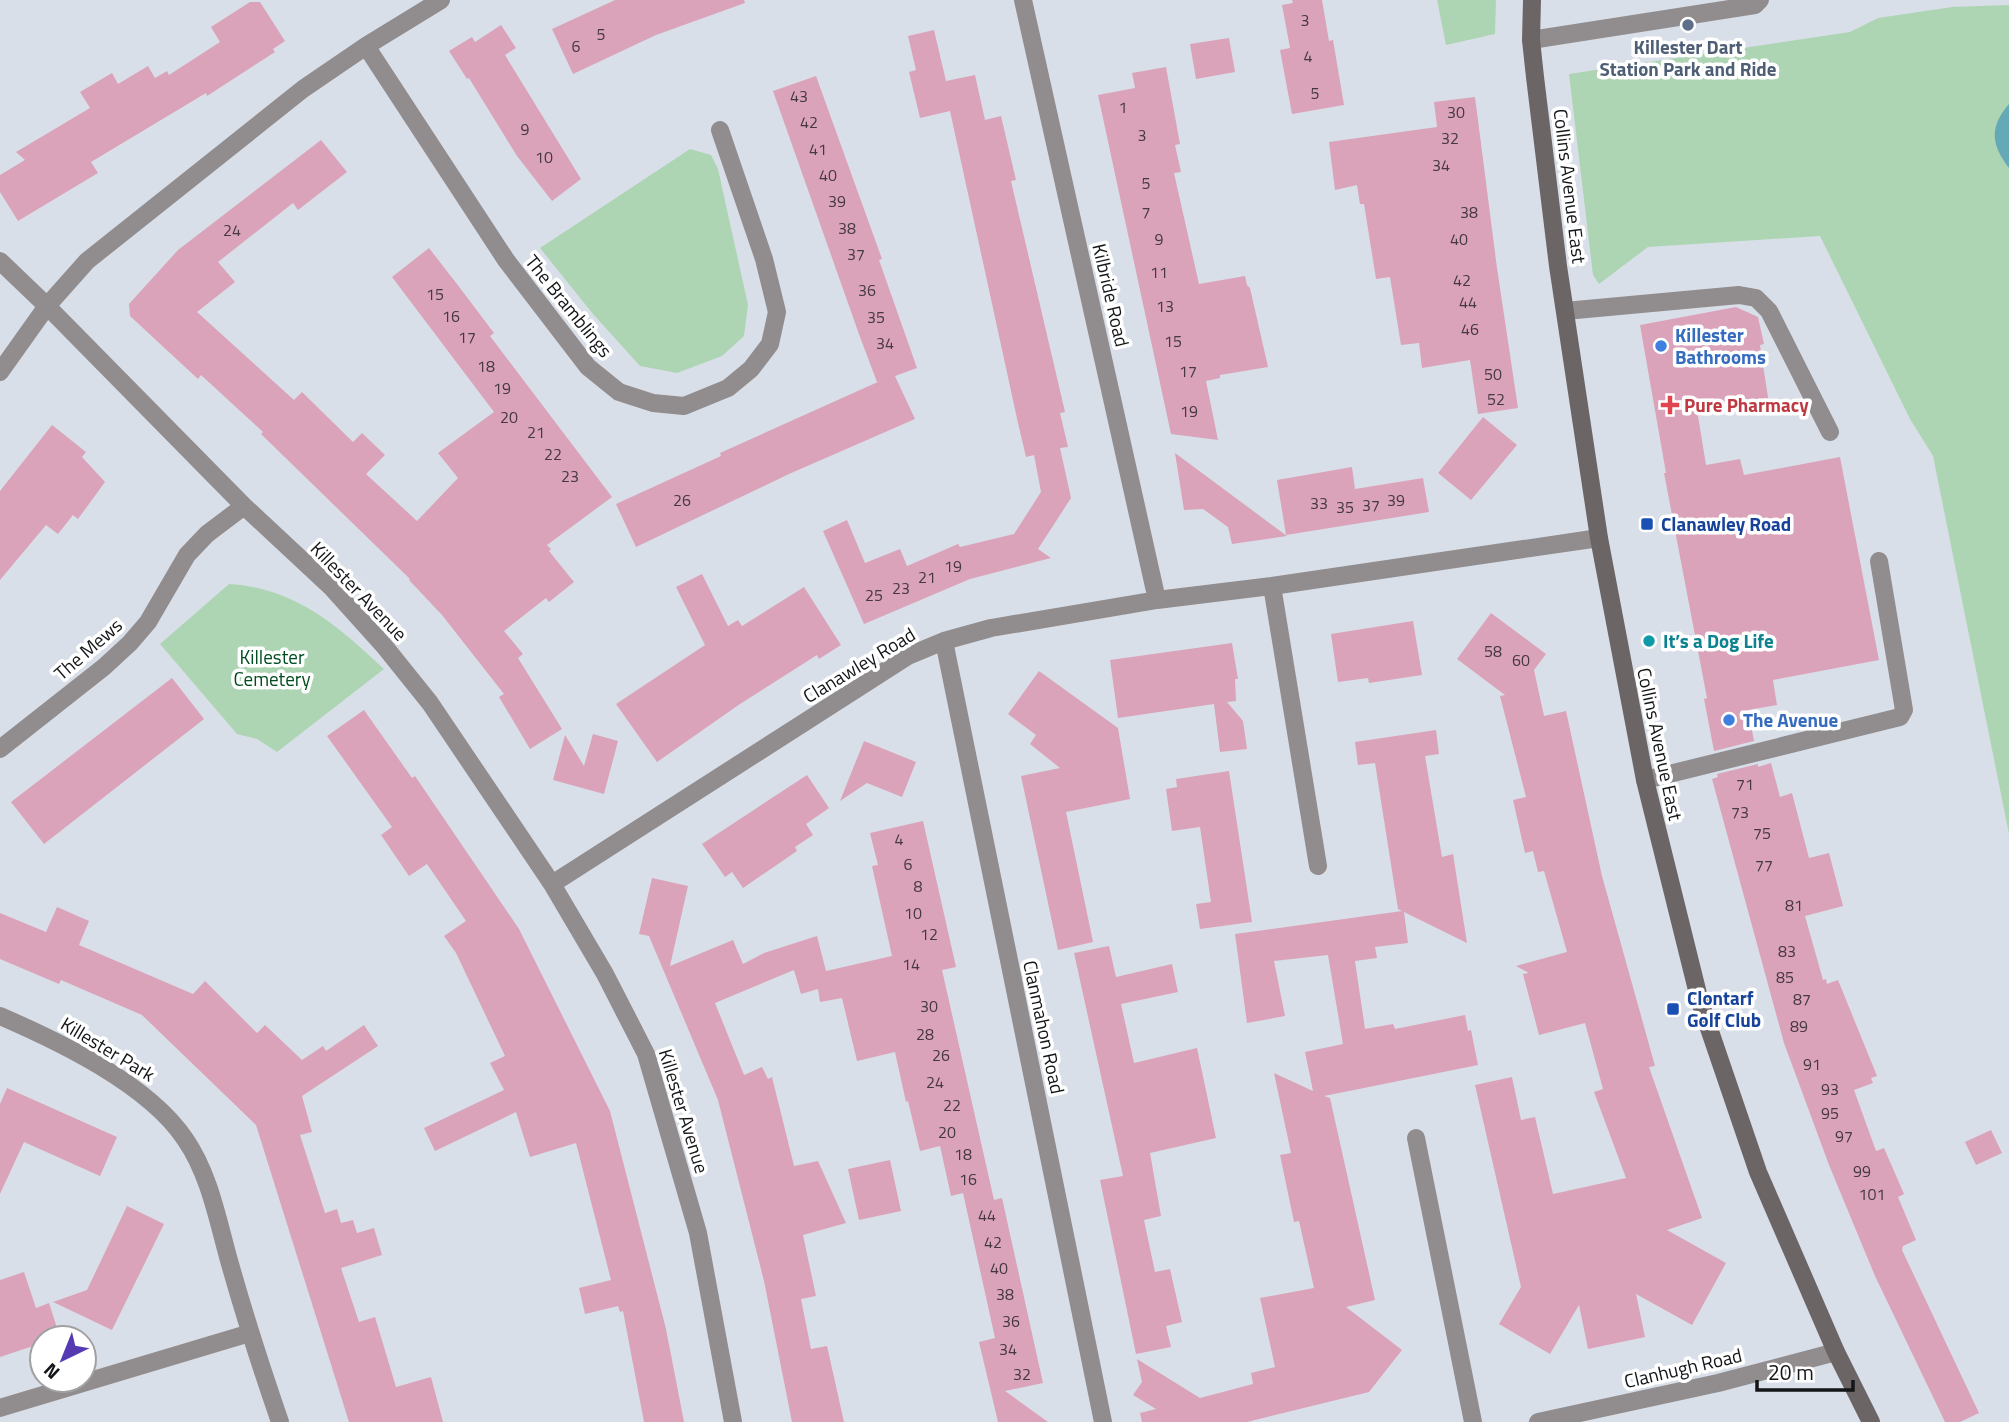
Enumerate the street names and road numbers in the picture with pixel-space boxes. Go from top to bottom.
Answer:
street label: Collins Avenue East [1547,107,1594,265]
street label: Kilbride Road [1086,240,1137,349]
street label: The Bramblings [519,248,620,364]
street label: Killester Avenue [304,534,414,647]
street label: The Mews [47,610,128,687]
street label: Clanawley Road [797,620,921,710]
street label: Collins Avenue East [1630,665,1691,823]
street label: Clanmahon Road [1016,958,1073,1096]
street label: Killester Park [56,1009,161,1088]
street label: Killester Avenue [652,1045,717,1177]
street label: Clanhugh Road [1621,1340,1745,1395]

